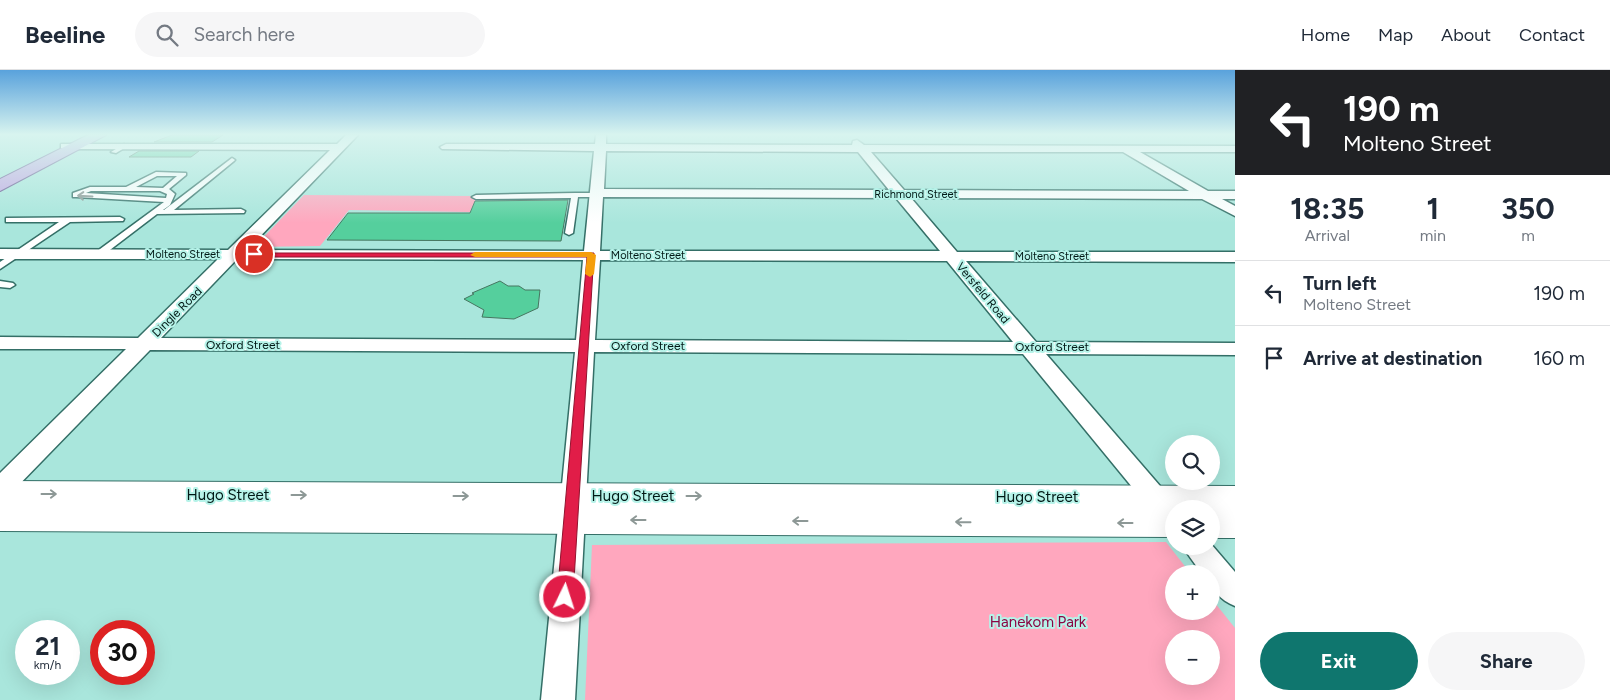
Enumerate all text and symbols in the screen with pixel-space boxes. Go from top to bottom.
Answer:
search box [135,12,485,57]
text: Beeline [25,20,105,49]
icon: search [153,21,181,49]
text: Search here [193,23,295,46]
text: Home [1301,24,1350,46]
text: Map [1378,24,1413,46]
text: About [1441,24,1491,46]
text: Contact [1519,24,1585,46]
text: 190 m [1343,88,1440,130]
icon: left [1260,90,1325,155]
text: Molteno Street [1343,130,1492,157]
street label: Richmond Street [874,188,958,201]
text: 18:35 [1290,190,1364,227]
text: 1 [1426,190,1439,227]
text: 350 [1501,190,1555,227]
one-way arrow [77,191,93,200]
text: Arrival [1305,226,1350,245]
text: min [1420,226,1446,245]
text: m [1521,226,1535,245]
pin [233,233,275,275]
icon: arrive [240,240,268,268]
street label: Molteno Street [146,248,220,261]
street label: Molteno Street [611,249,685,262]
street label: Molteno Street [1015,250,1089,263]
street label: Versfeld Road [953,260,1013,326]
text: Turn left [1303,272,1377,295]
icon: left [1260,279,1288,307]
text: 190 m [1533,282,1585,305]
street label: Dingle Road [149,284,205,340]
text: Molteno Street [1303,295,1411,314]
street label: Oxford Street [206,338,280,352]
street label: Oxford Street [611,339,685,353]
street label: Oxford Street [1015,340,1089,354]
icon: arrive [1260,344,1288,372]
text: Arrive at destination [1303,347,1482,370]
text: 160 m [1533,347,1585,370]
map controls [1165,435,1220,685]
button: search [1165,435,1220,490]
street label: Hugo Street [187,486,270,504]
street label: Hugo Street [592,487,675,505]
street label: Hugo Street [996,488,1079,506]
one-way arrow [40,489,56,499]
one-way arrow [290,490,306,500]
one-way arrow [452,491,469,501]
one-way arrow [685,491,701,501]
button: layers [1165,500,1220,555]
one-way arrow [630,515,646,525]
one-way arrow [792,516,808,526]
one-way arrow [955,517,971,527]
one-way arrow [1117,518,1134,528]
button: + [1165,565,1220,620]
position arrow [538,570,590,622]
park label: Hanekom Park [990,613,1087,631]
speed limit sign: 30 [90,620,155,685]
button: − [1165,630,1220,685]
text: 21 [35,631,60,661]
button: Exit [1260,632,1418,690]
button: Share [1428,632,1585,690]
text: km/h [34,658,61,672]

